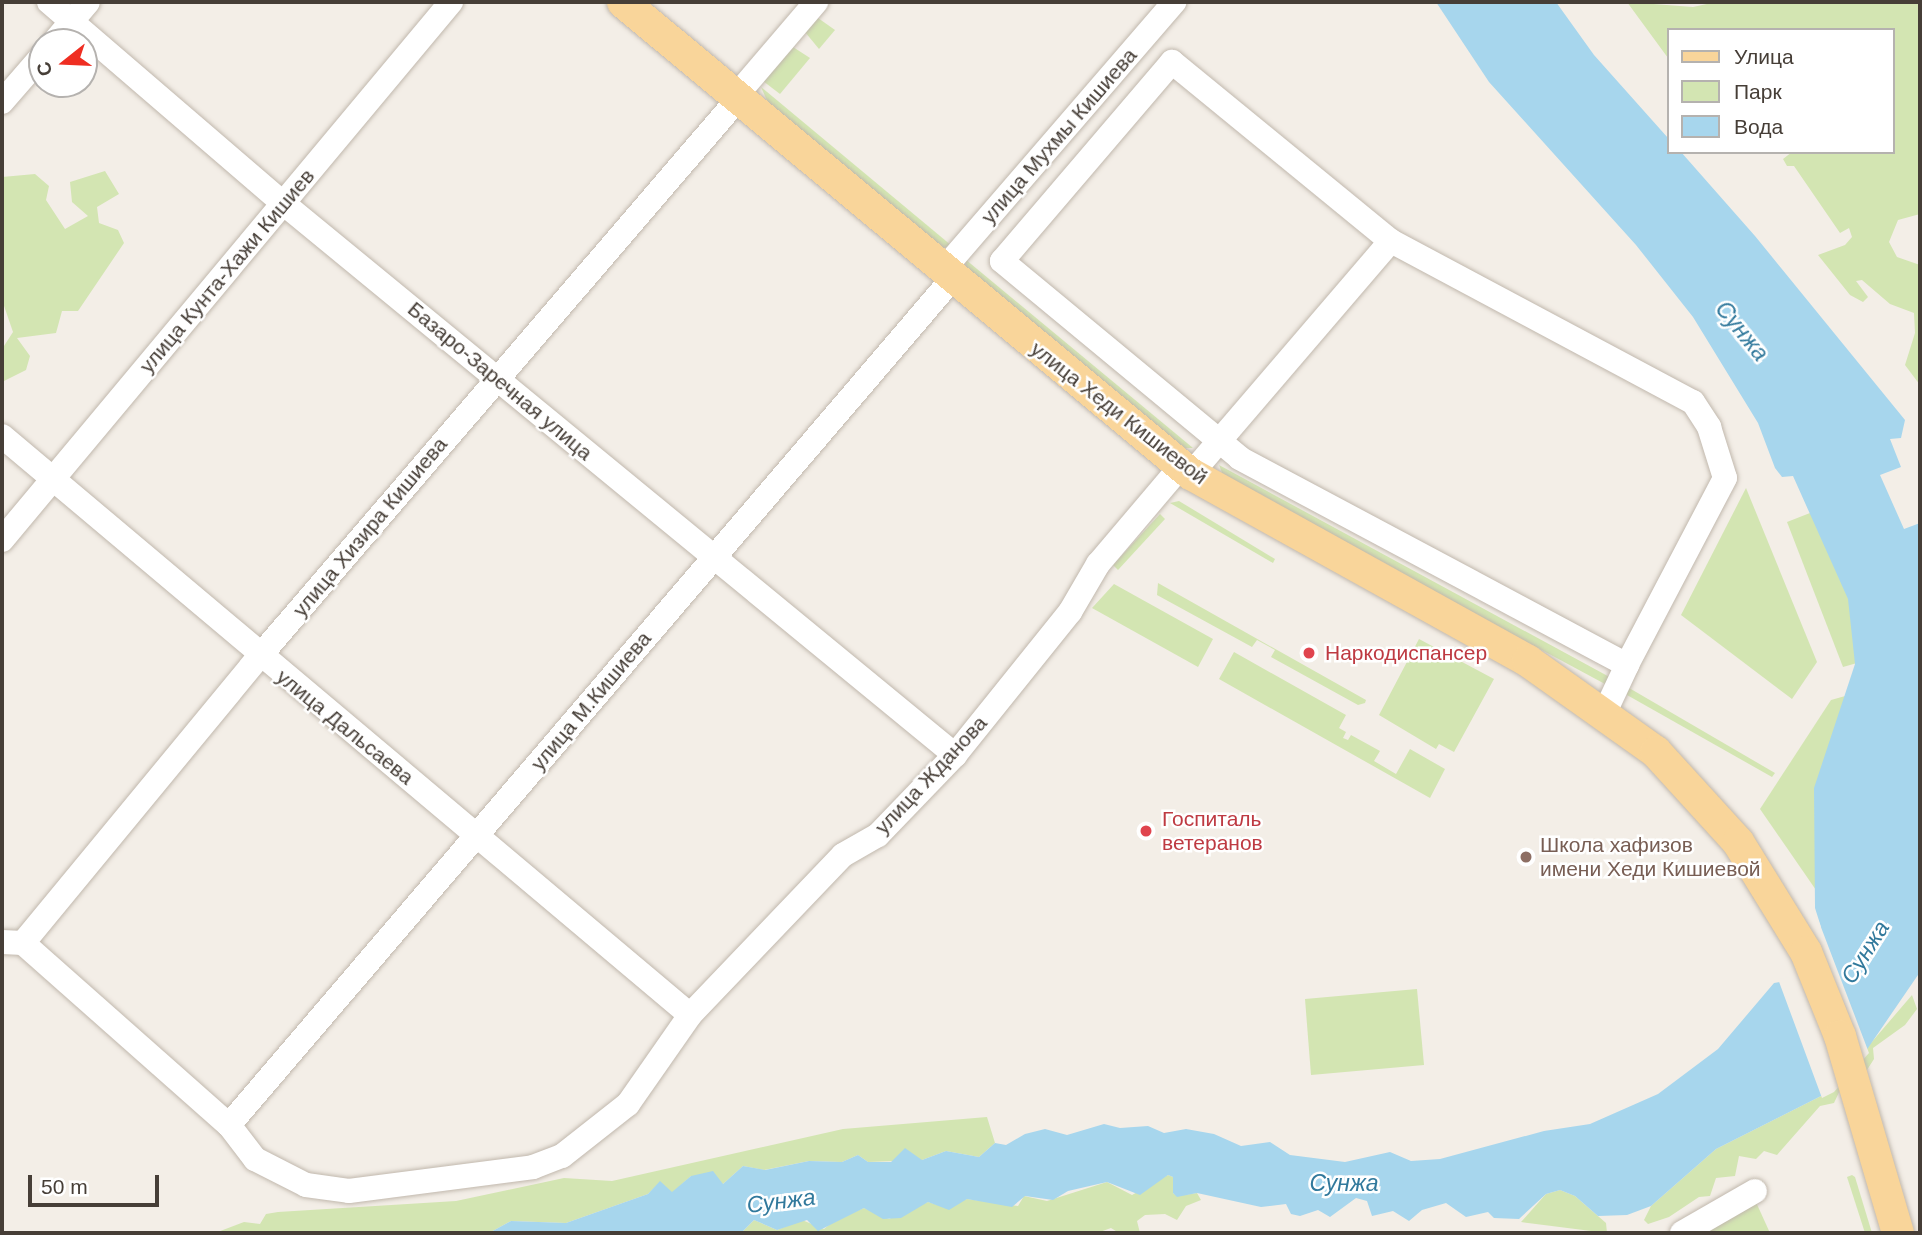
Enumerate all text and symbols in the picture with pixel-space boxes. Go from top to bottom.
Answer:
north arrow [28,28,98,98]
legend [1666,28,1894,154]
street label: улица Мухмы Кишиева [976,43,1142,229]
text: Улица [1734,45,1794,68]
text: С [32,59,57,79]
text: Парк [1734,80,1782,103]
text: Вода [1734,115,1783,138]
street label: улица Кунта-Хажи Кишиев [134,164,320,378]
water label: Сунжа [1710,295,1774,367]
street label: Базаро-Заречная улица [403,296,597,466]
street label: улица Хеди Кишиевой [1026,336,1212,490]
street label: улица Хизира Кишиева [287,432,453,622]
street label: улица М.Кишиева [526,626,656,776]
place label: Наркодиспансер [1325,640,1487,666]
marker: Наркодиспансер [1299,643,1319,663]
street label: улица Дальсаева [271,664,419,790]
street label: улица Жданова [870,711,992,839]
place label: Госпиталь ветеранов [1162,806,1263,856]
marker: Госпиталь ветеранов [1136,821,1156,841]
place label: Школа хафизов имени Хеди Кишиевой [1540,832,1761,882]
marker: Школа хафизов имени Хеди Кишиевой [1518,849,1534,865]
water label: Сунжа [1835,915,1895,989]
scale bar [32,1162,163,1206]
water label: Сунжа [1309,1169,1379,1197]
text: 50 m [41,1175,88,1198]
water label: Сунжа [745,1183,817,1219]

